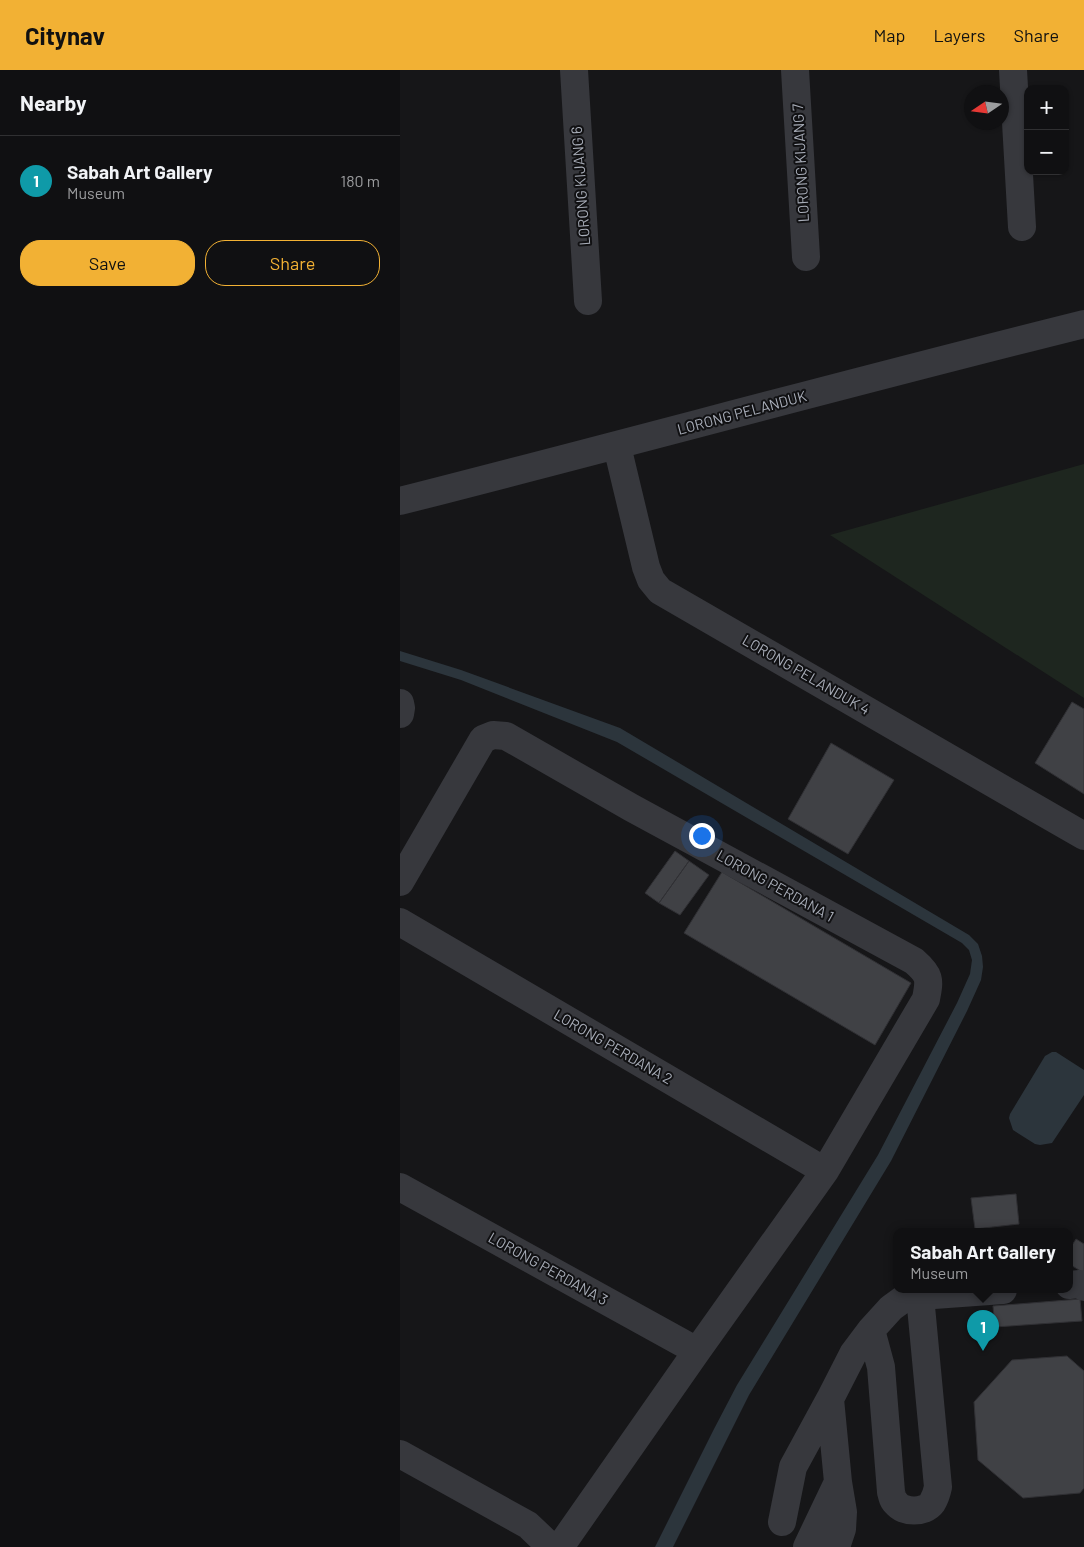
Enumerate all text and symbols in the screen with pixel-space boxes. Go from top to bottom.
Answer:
text: Citynav [25,21,105,50]
text: Map [873,24,905,46]
text: Layers [933,24,986,46]
text: Share [1014,24,1059,46]
north arrow [964,85,1009,130]
map controls [1024,85,1069,175]
button: + [1024,85,1069,130]
text: Nearby [20,90,86,115]
street label: LORONG KIJANG 7 [788,103,812,223]
street label: LORONG KIJANG 6 [567,126,593,246]
button: − [1024,130,1069,175]
text: Sabah Art Gallery [67,160,213,183]
text: 1 [33,171,39,190]
text: 180 m [341,171,380,190]
text: Museum [67,183,125,202]
button: Save [20,240,195,286]
button: Share [205,240,380,286]
street label: LORONG PELANDUK [675,386,808,438]
street label: LORONG PELANDUK 4 [740,630,873,718]
your location [689,823,715,849]
street label: LORONG PERDANA 1 [714,845,837,925]
street label: LORONG PERDANA 2 [551,1005,676,1087]
street label: LORONG PERDANA 3 [486,1228,611,1308]
popup [893,1228,1073,1293]
text: Sabah Art Gallery [910,1240,1056,1263]
text: Museum [910,1263,968,1282]
pin: 1 [967,1310,999,1351]

